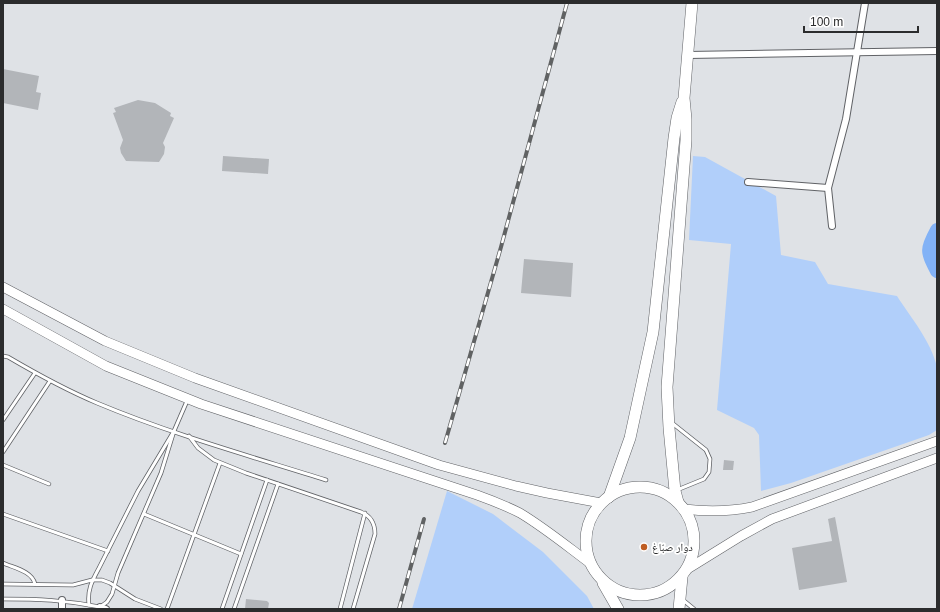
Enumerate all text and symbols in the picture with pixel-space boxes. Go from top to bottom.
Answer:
scale bar [804,8,918,34]
text: 100 m [810,15,843,29]
place label: دوار صبّاغ [652,541,693,554]
marker: دوار صبّاغ [639,542,649,552]

